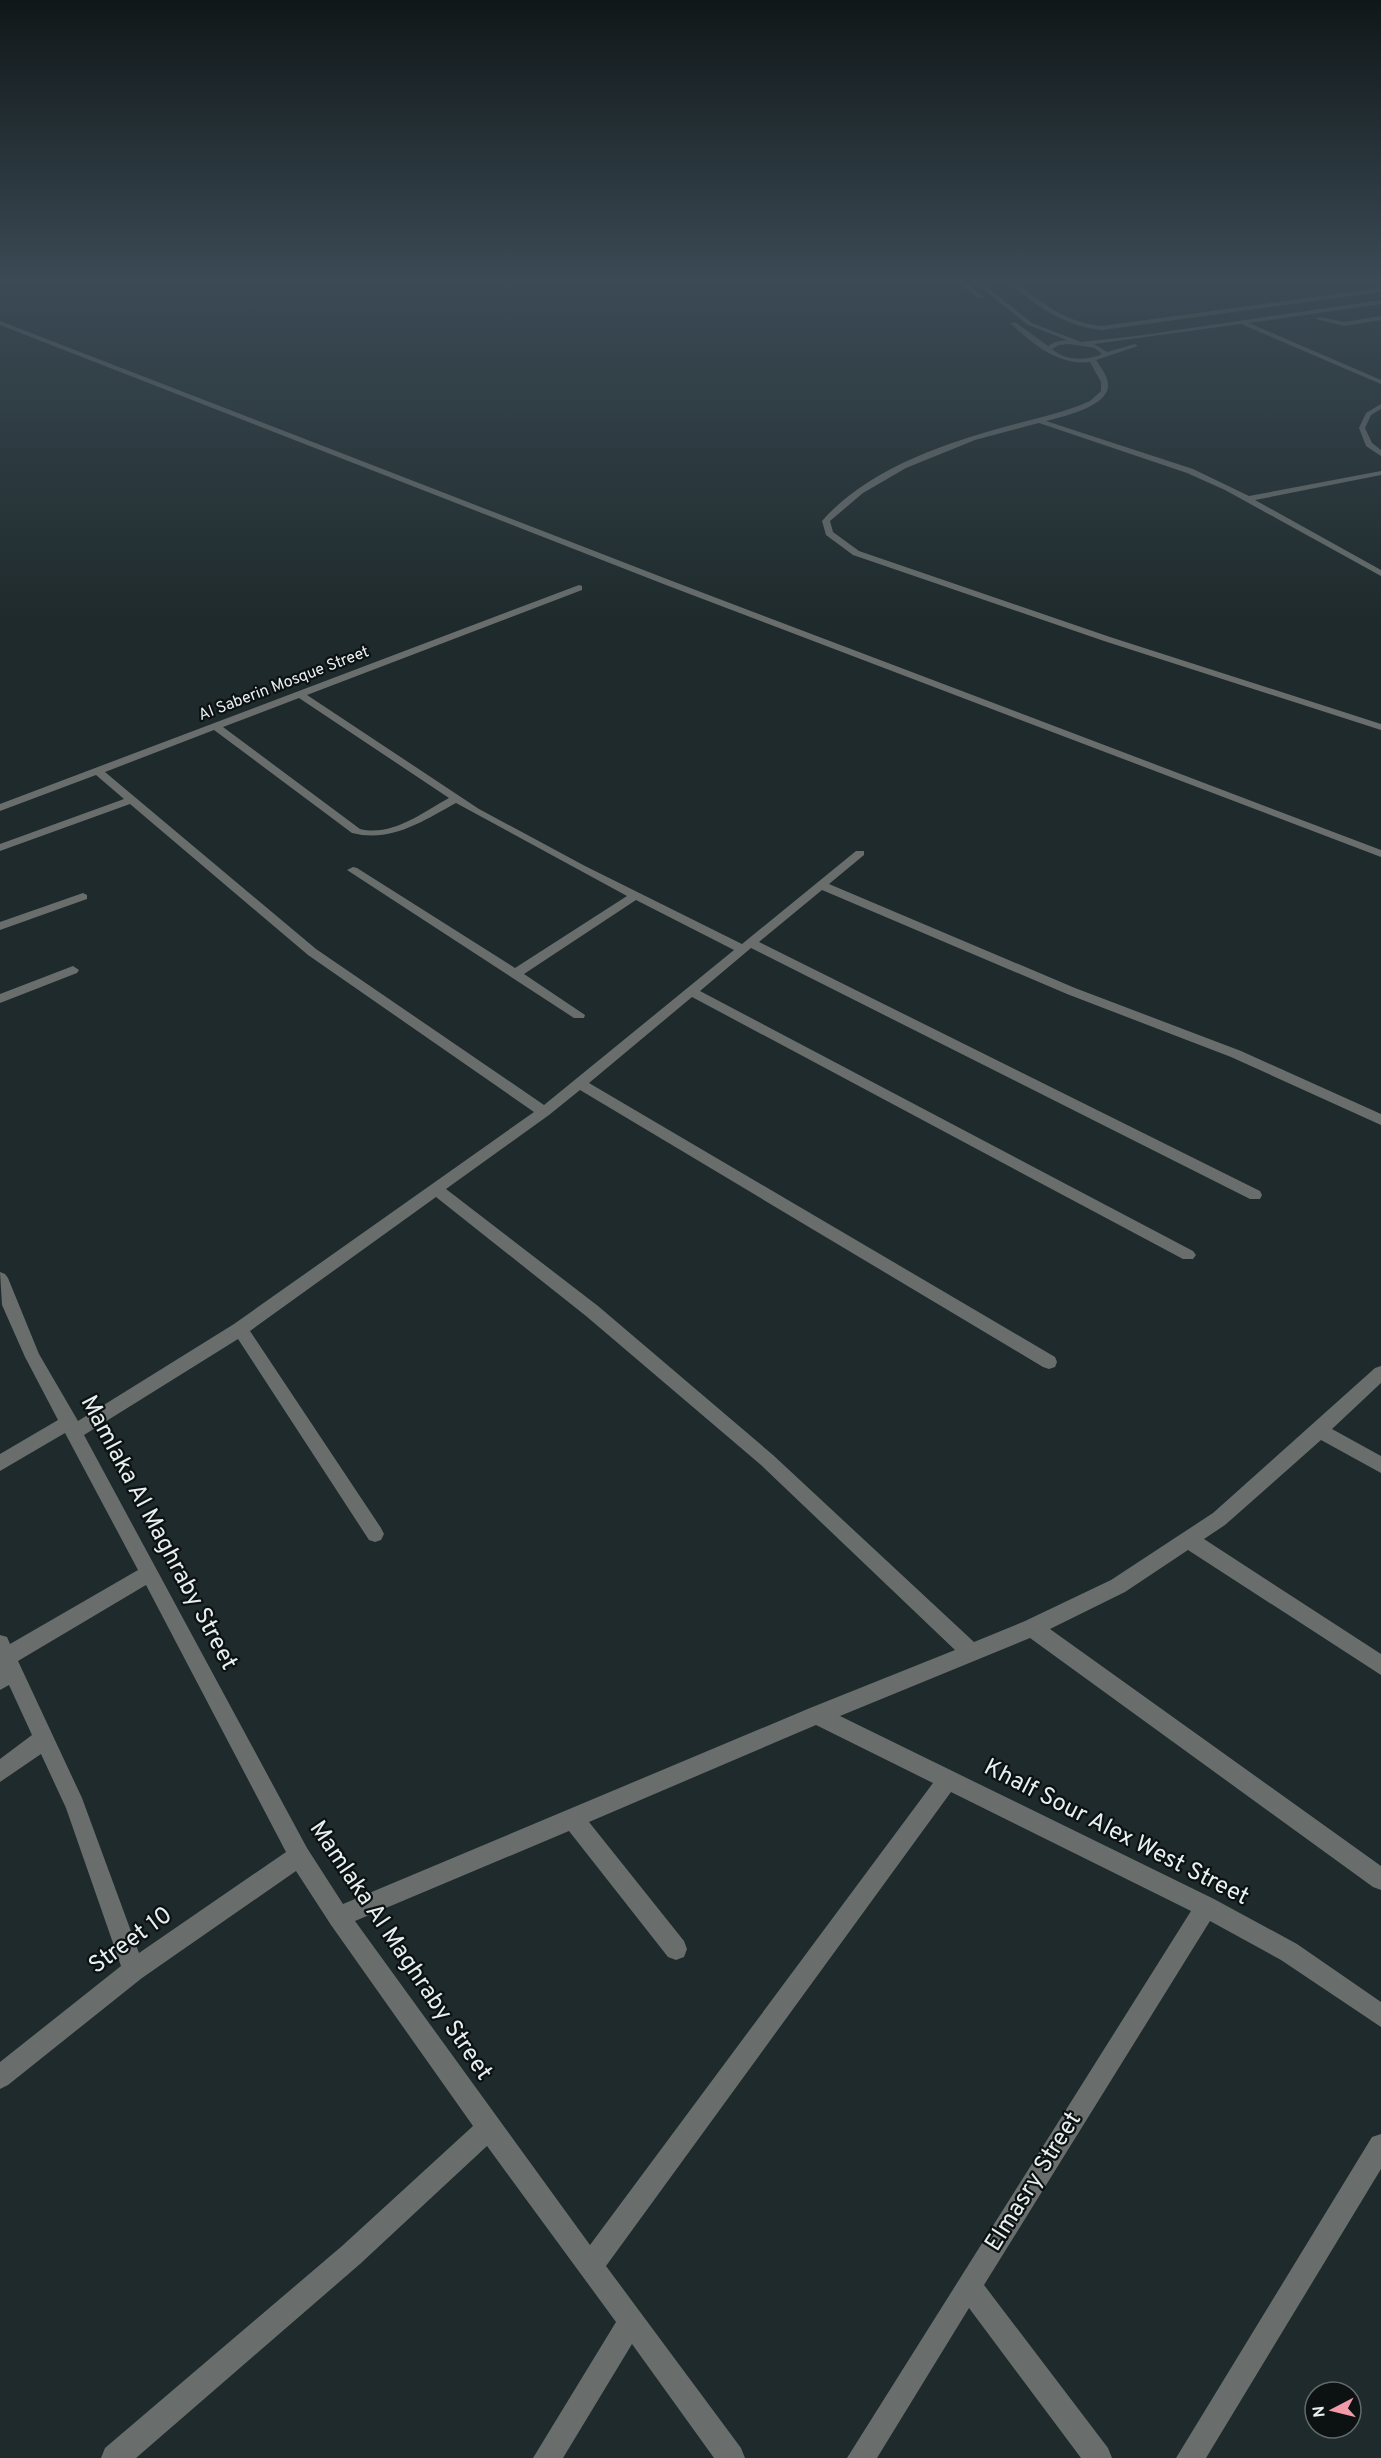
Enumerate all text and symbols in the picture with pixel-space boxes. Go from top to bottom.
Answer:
street label: Al Saberin Mosque Street [196,642,372,726]
street label: Mamlaka Al Maghraby Street [73,1391,243,1675]
street label: Khalf Sour Alex West Street [978,1753,1254,1913]
street label: Mamlaka Al Maghraby Street [302,1816,498,2086]
street label: Street 10 [83,1901,179,1981]
street label: Elmasry Street [979,2107,1089,2257]
north arrow [1303,2380,1363,2440]
text: N [1309,2405,1331,2419]

